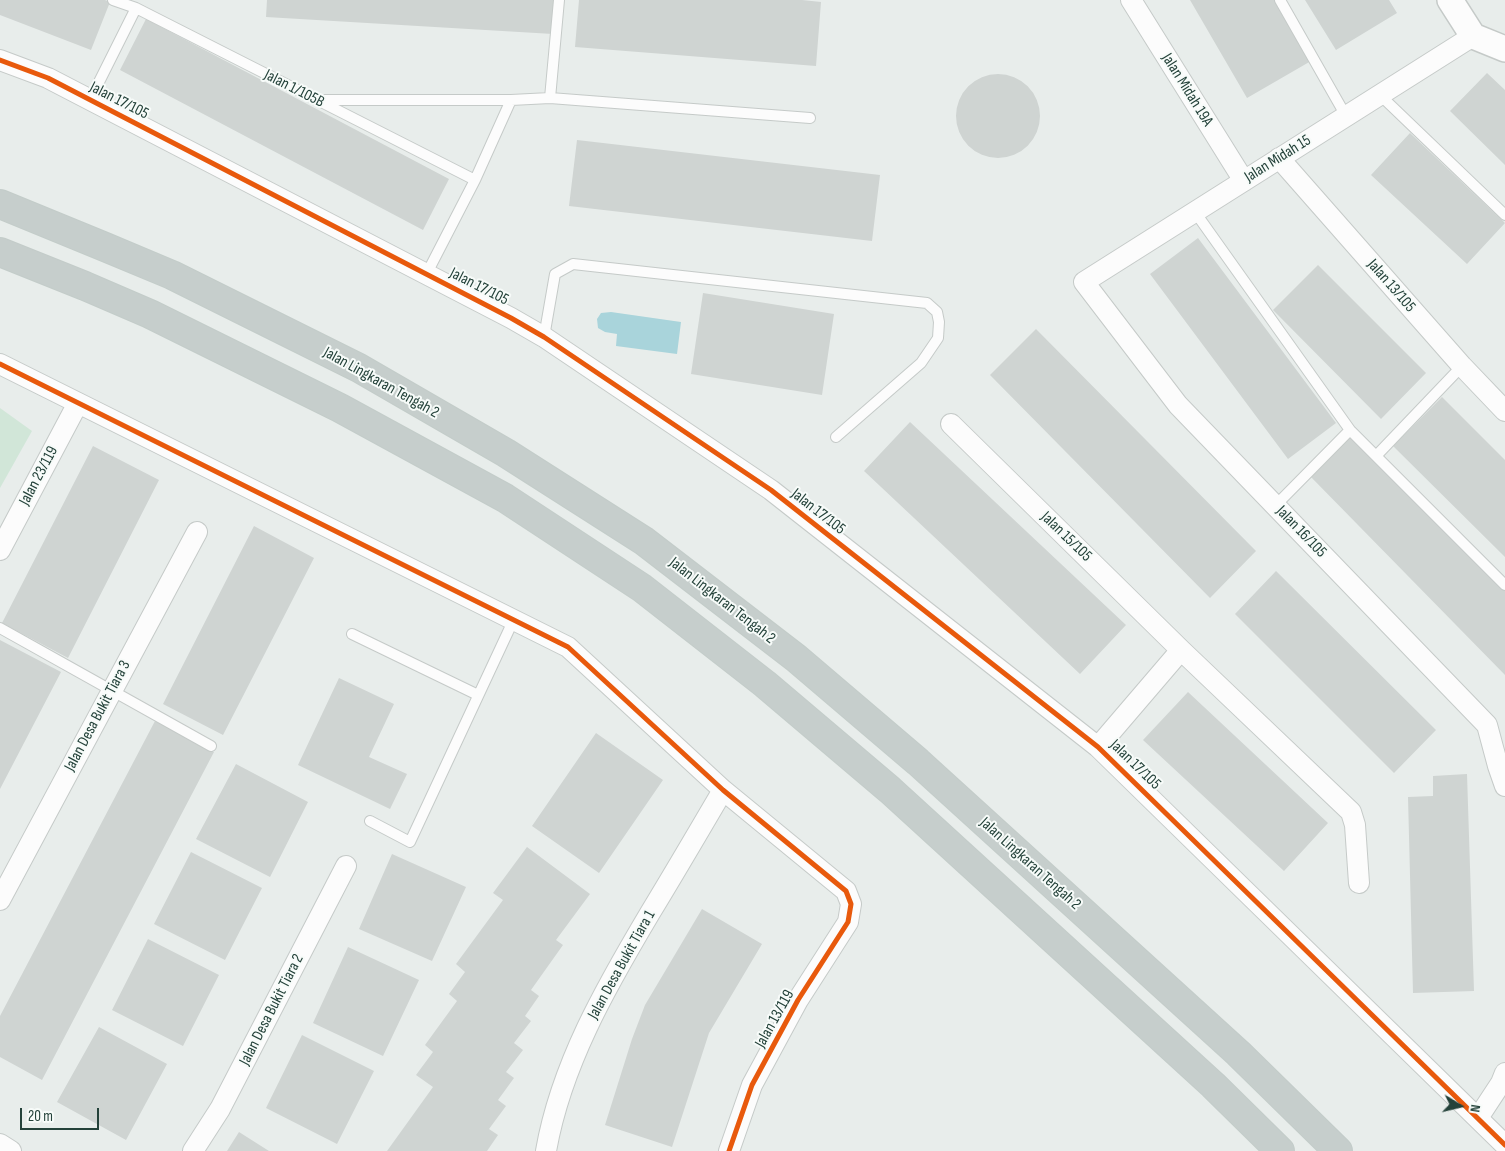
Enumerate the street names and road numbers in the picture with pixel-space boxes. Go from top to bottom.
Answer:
street label: Jalan Midah 19A [1157,50,1217,130]
street label: Jalan 1/105B [261,66,327,112]
street label: Jalan 17/105 [86,78,152,124]
street label: Jalan Midah 15 [1241,131,1315,187]
street label: Jalan 13/105 [1363,256,1419,316]
street label: Jalan 17/105 [446,264,512,310]
street label: Jalan Lingkaran Tengah 2 [320,343,442,423]
street label: Jalan 23/119 [15,443,63,509]
street label: Jalan 17/105 [787,485,849,539]
street label: Jalan 16/105 [1272,502,1330,562]
street label: Jalan 15/105 [1036,508,1096,566]
street label: Jalan Lingkaran Tengah 2 [665,554,779,648]
street label: Jalan Desa Bukit Tiara 3 [61,657,135,775]
street label: Jalan 17/105 [1105,736,1165,794]
street label: Jalan Lingkaran Tengah 2 [976,814,1084,914]
street label: Jalan Desa Bukit Tiara 1 [584,907,660,1023]
street label: Jalan Desa Bukit Tiara 2 [236,951,308,1069]
street label: Jalan 13/119 [751,987,799,1051]

